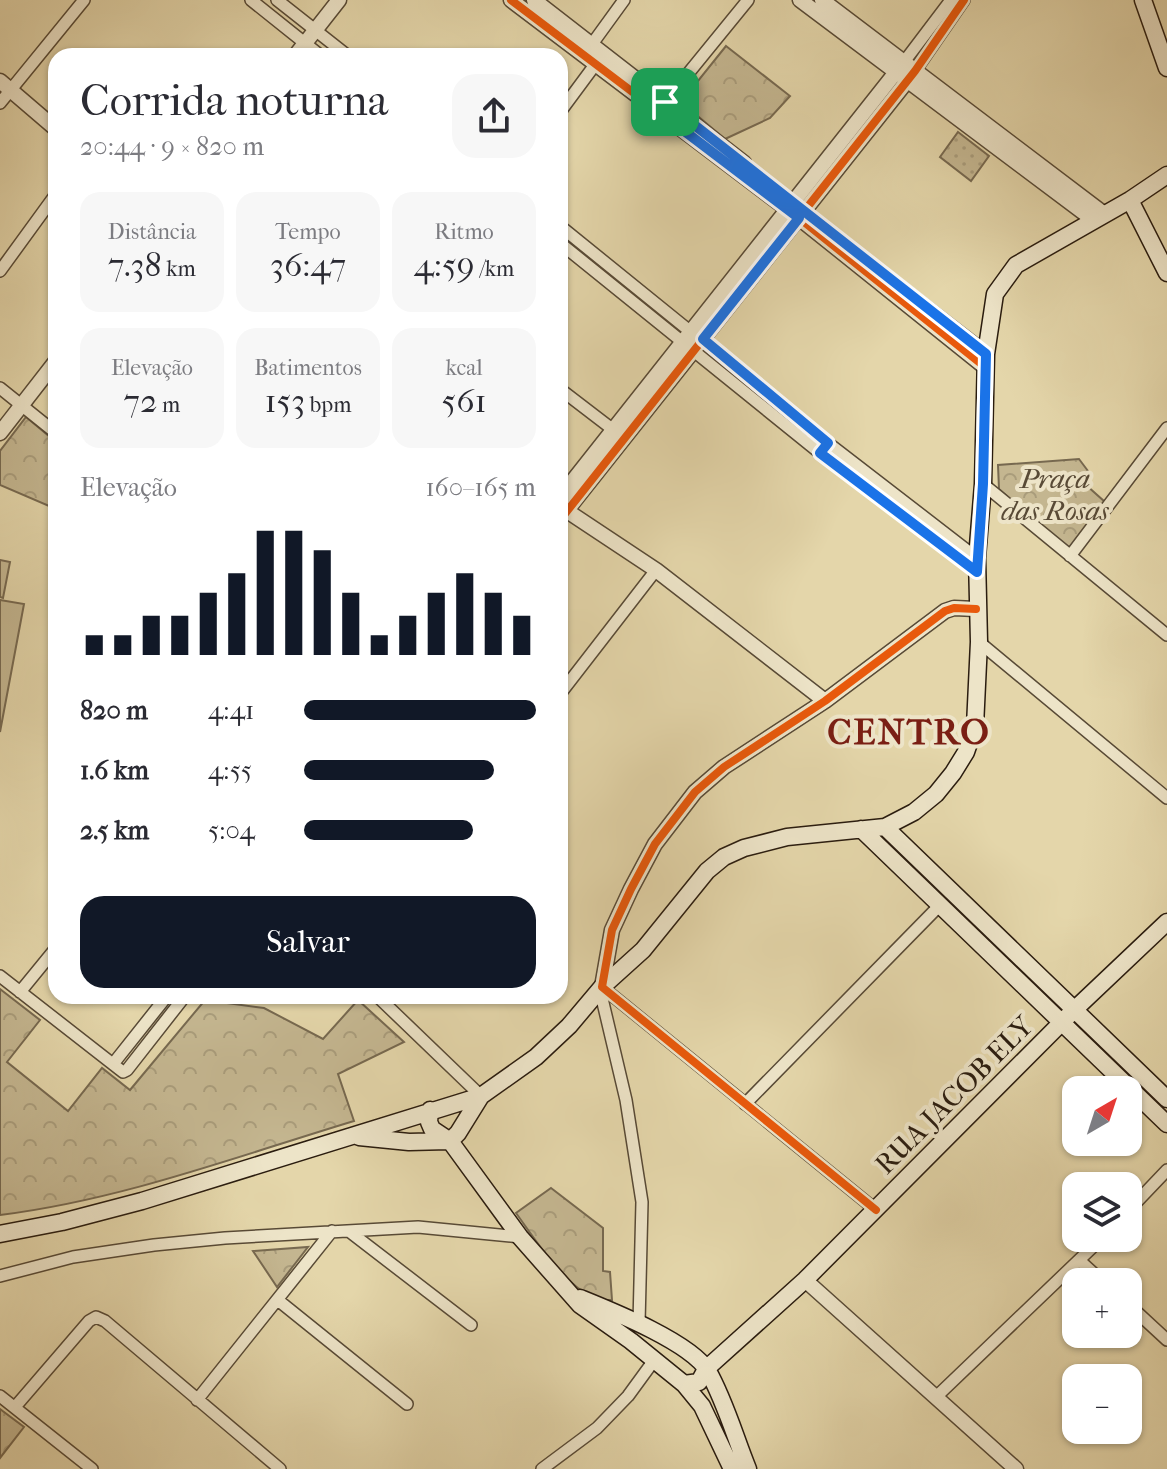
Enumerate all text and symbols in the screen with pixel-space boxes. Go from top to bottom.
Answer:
pin [631,68,699,136]
button: share [452,74,536,158]
text: Corrida noturna [80,75,388,126]
icon: arrive [643,80,687,124]
text: 20:44 · 9 × 820 m [80,131,264,162]
text: Distância [108,219,196,245]
text: Tempo [275,219,341,245]
text: Ritmo [434,219,494,245]
text: 7.38 [108,245,162,285]
text: 36:47 [270,245,346,285]
text: 4:59 [414,245,475,285]
text: km [162,256,196,282]
text: /km [475,256,514,282]
text: Elevação [111,355,193,381]
text: Batimentos [254,355,362,381]
text: kcal [445,355,483,381]
text: 72 [124,381,157,421]
text: 153 [264,381,305,421]
text: 561 [441,381,487,421]
text: m [157,392,180,418]
text: bpm [305,392,352,418]
park label: Praça das Rosas [1001,462,1110,527]
text: Elevação [80,472,177,503]
text: 160–165 m [425,472,536,503]
text: 820 m [80,695,148,726]
text: 4:41 [208,695,254,726]
district label: CENTRO [827,711,991,753]
text: 1.6 km [80,755,149,786]
text: 4:55 [208,755,252,786]
text: 2.5 km [80,815,149,846]
text: 5:04 [208,815,255,846]
button: Salvar [80,896,536,988]
street label: RUA JACOB ELY [868,1009,1040,1181]
north arrow [1062,1076,1142,1156]
map controls [1062,1076,1142,1444]
button: layers [1062,1172,1142,1252]
button: + [1062,1268,1142,1348]
button: − [1062,1364,1142,1444]

